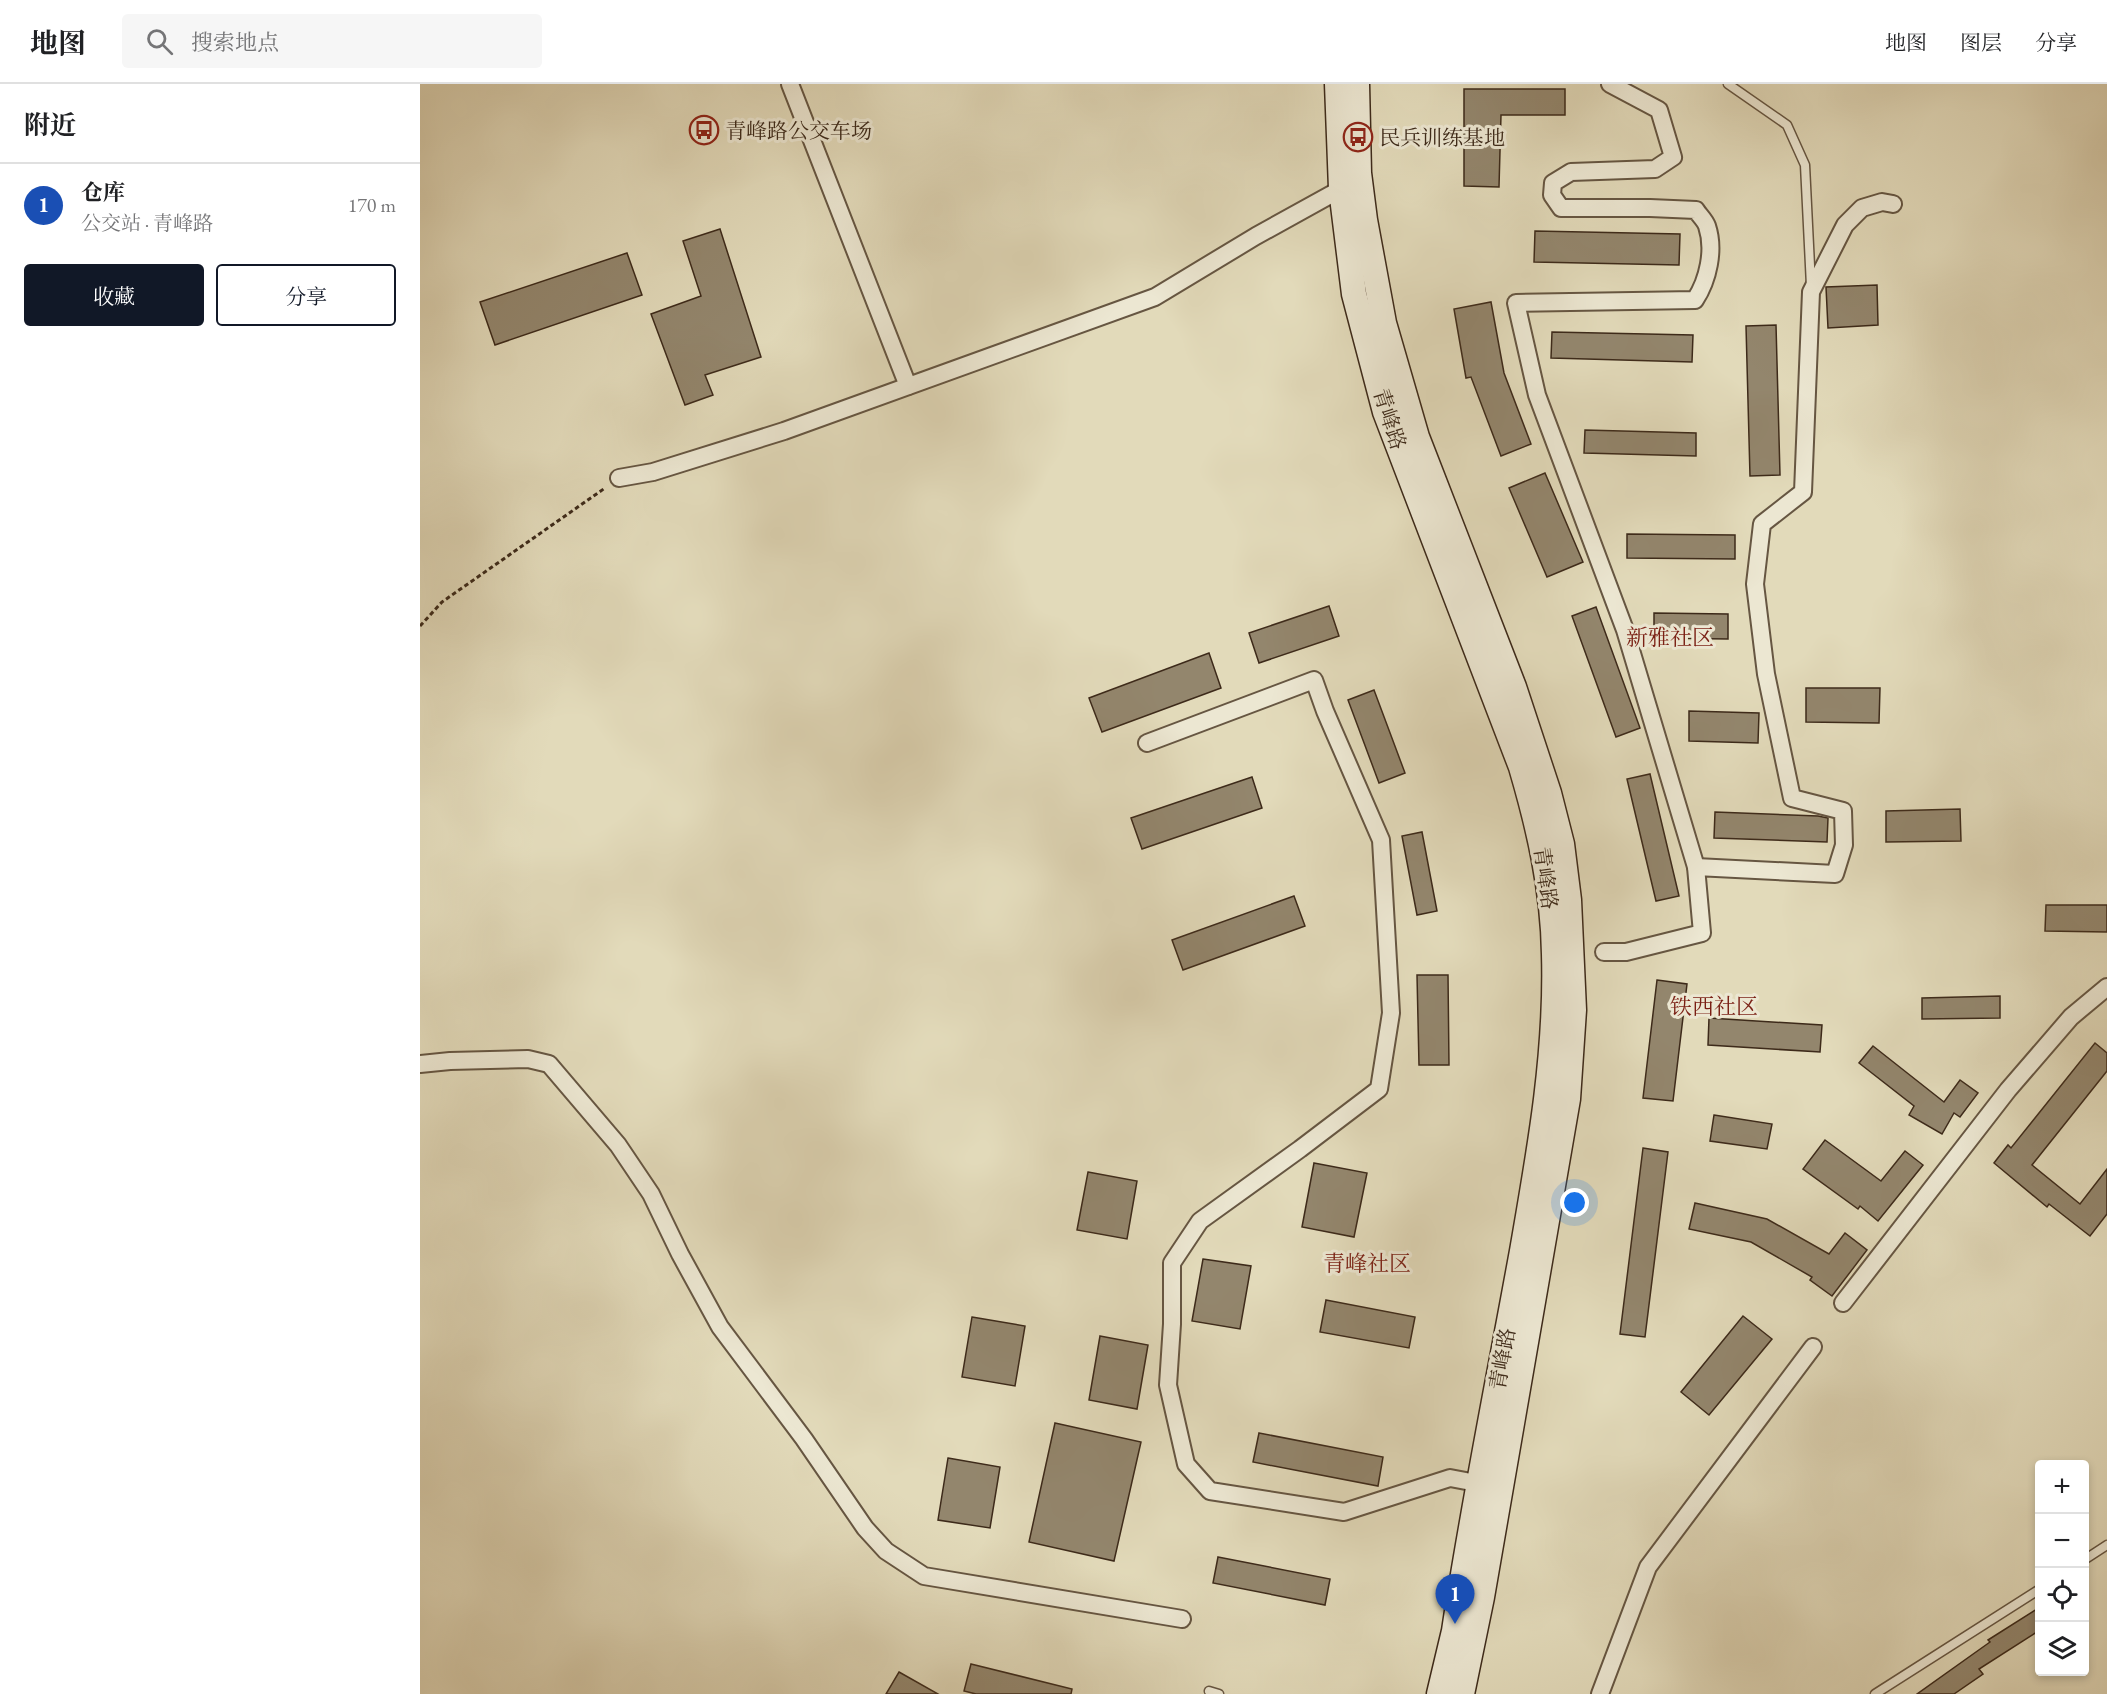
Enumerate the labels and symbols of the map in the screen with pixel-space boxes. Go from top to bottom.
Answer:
bus stop icon: 青峰路公交车场 [688,114,720,146]
place label: 青峰路公交车场 [725,117,872,144]
bus stop icon: 民兵训练基地 [1342,121,1374,153]
place label: 民兵训练基地 [1379,124,1505,151]
street label: 青峰路 [1367,385,1413,453]
district label: 新雅社区 [1626,623,1714,652]
street label: 青峰路 [1528,845,1564,911]
district label: 铁西社区 [1670,992,1758,1021]
your location [1560,1188,1589,1217]
district label: 青峰社区 [1323,1249,1411,1278]
street label: 青峰路 [1483,1326,1521,1392]
pin: 1 [1436,1574,1474,1624]

